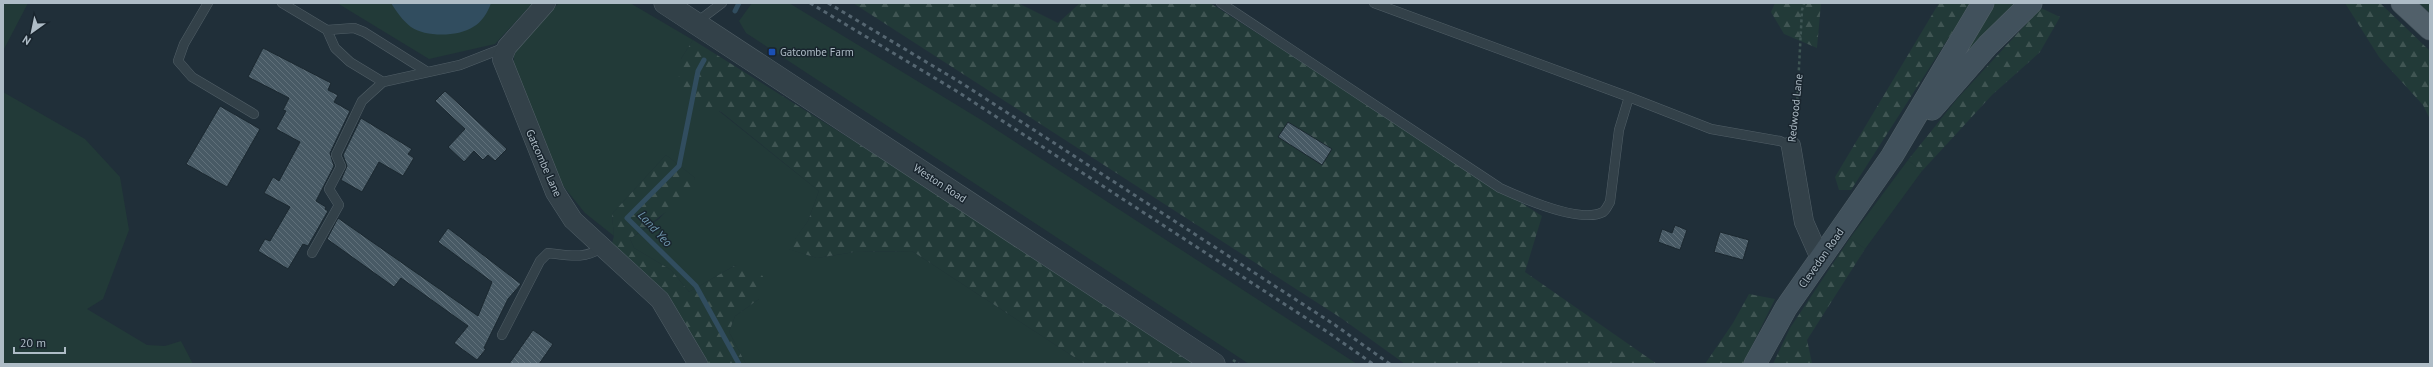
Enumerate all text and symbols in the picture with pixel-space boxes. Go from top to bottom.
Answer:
north arrow [12,12,52,52]
text: N [20,33,33,48]
place label: Gatcombe Farm [780,45,854,59]
marker: Gatcombe Farm [767,47,777,57]
street label: Redwood Lane [1784,73,1806,143]
street label: Gatcombe Lane [523,127,565,199]
street label: Weston Road [911,161,969,205]
water label: Land Yeo [635,208,676,250]
street label: Clevedon Road [1795,225,1847,291]
scale bar [14,329,65,355]
text: 20 m [20,335,46,350]

